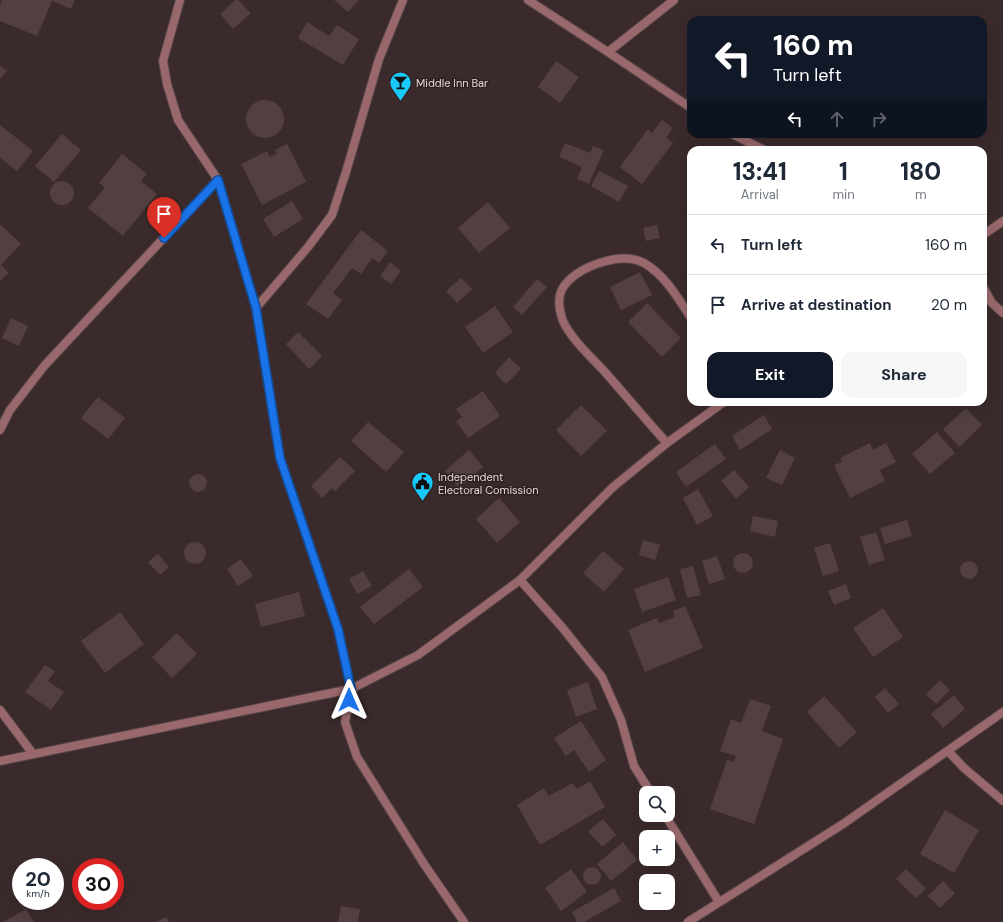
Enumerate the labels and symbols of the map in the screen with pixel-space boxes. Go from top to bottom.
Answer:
bar icon: Middle Inn Bar [387,70,413,103]
place label: Middle Inn Bar [416,76,488,90]
pin [147,197,181,238]
public building icon: Independent Electoral Comission [409,470,435,503]
place label: Independent Electoral Comission [438,470,539,497]
position arrow [328,679,370,721]
speed limit sign: 30 [72,858,124,910]

